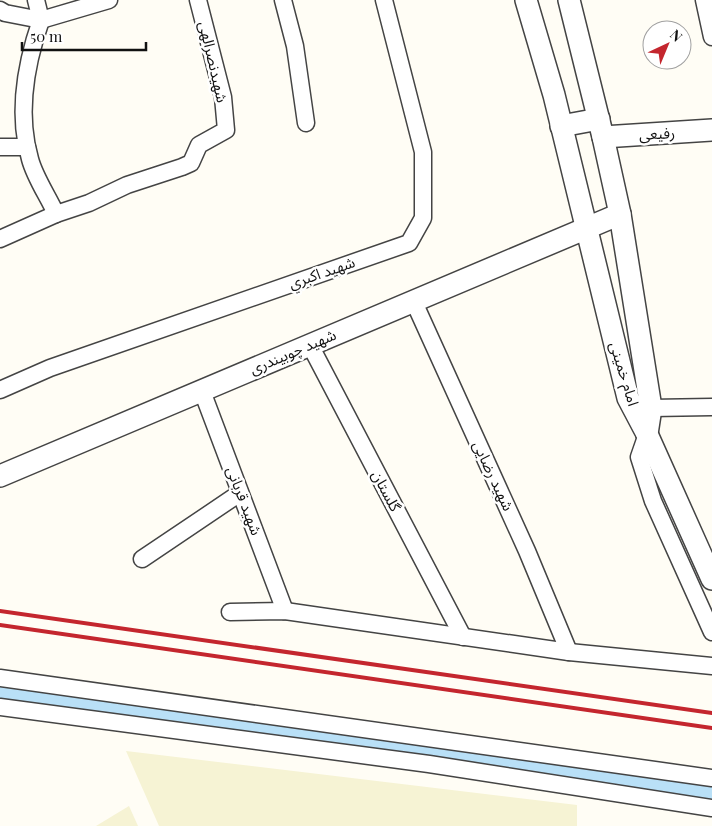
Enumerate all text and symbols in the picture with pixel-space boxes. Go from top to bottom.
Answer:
street label: شهیدنصرالهی [195,19,233,105]
scale bar [22,20,146,52]
north arrow [642,20,692,70]
text: N [666,25,687,46]
text: 50 m [30,26,63,46]
street label: رفیعی [638,122,676,144]
street label: شهيد اکبري [286,251,359,295]
street label: شهید چوبیندری [246,324,340,379]
street label: امام خمینی [604,339,644,409]
street label: شهید رضایی [469,437,519,514]
street label: شهید قربانی [223,463,267,538]
street label: گلستان [368,467,406,515]

